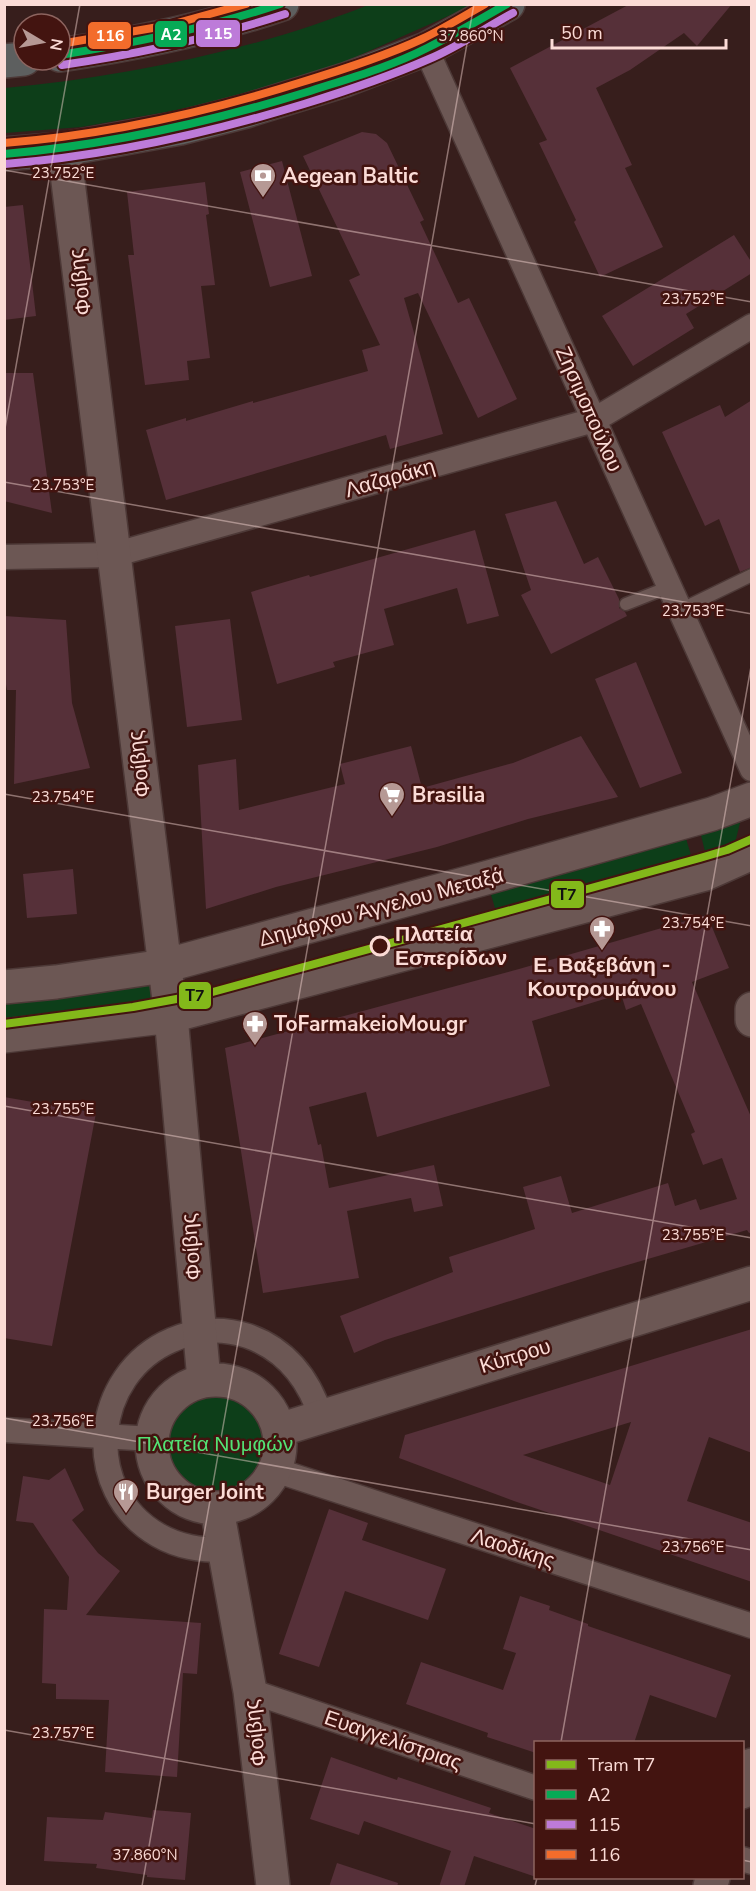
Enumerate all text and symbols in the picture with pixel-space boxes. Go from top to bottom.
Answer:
north arrow [12,12,72,72]
scale bar [552,12,726,50]
line badge: 115 [195,19,241,48]
line badge: Α2 [154,20,188,48]
line badge: 116 [87,21,132,50]
text: 50 m [561,21,603,45]
text: 115 [204,23,232,45]
text: Α2 [160,24,182,46]
text: 116 [96,25,124,47]
text: 37.860°N [438,26,504,46]
text: N [44,37,68,52]
bank icon: Aegean Baltic [248,161,278,199]
place label: Aegean Baltic [282,162,418,190]
text: 23.752°E [32,163,94,183]
street label: Φοίβης [62,247,98,317]
text: 23.752°E [662,289,724,309]
street label: Ζησιμοπούλου [549,342,629,476]
street label: Λαζαράκη [342,452,438,504]
text: 23.753°E [32,475,94,495]
text: 23.753°E [662,601,724,621]
street label: Φοίβης [121,729,157,799]
supermarket icon: Brasilia [377,780,407,818]
place label: Brasilia [412,781,485,809]
text: 23.754°E [32,787,94,807]
street label: Δημάρχου Άγγελου Μεταξά [255,861,507,953]
line badge: Τ7 [550,880,585,909]
text: Τ7 [557,884,577,906]
text: 23.754°E [662,913,724,933]
pharmacy icon: Ε. Βαξεβάνη - Κουτρουμάνου [587,914,617,952]
place label: Πλατεία Εσπερίδων [395,920,507,972]
marker: Πλατεία Εσπερίδων [370,936,390,956]
place label: Ε. Βαξεβάνη - Κουτρουμάνου [528,951,676,1003]
line badge: Τ7 [178,981,212,1010]
text: Τ7 [185,985,205,1007]
pharmacy icon: ToFarmakeioMou.gr [240,1009,270,1047]
place label: ToFarmakeioMou.gr [274,1010,467,1038]
text: 23.755°E [32,1099,94,1119]
street label: Φοίβης [174,1212,208,1282]
text: 23.755°E [662,1225,724,1245]
street label: Κύπρου [476,1332,554,1380]
text: 23.756°E [32,1411,94,1431]
park label: Πλατεία Νυμφών [137,1430,293,1458]
restaurant icon: Burger Joint [111,1477,141,1515]
place label: Burger Joint [146,1478,265,1506]
street label: Λαοδίκης [468,1521,558,1575]
text: 23.756°E [662,1537,724,1557]
street label: Φοίβης [237,1698,273,1768]
street label: Ευαγγελίστριας [321,1703,465,1777]
text: 23.757°E [32,1723,94,1743]
legend [534,1741,744,1879]
text: Tram Τ7 [588,1753,655,1777]
text: Α2 [588,1783,611,1807]
text: 115 [588,1813,620,1837]
text: 116 [588,1843,620,1867]
text: 37.860°N [112,1845,178,1865]

